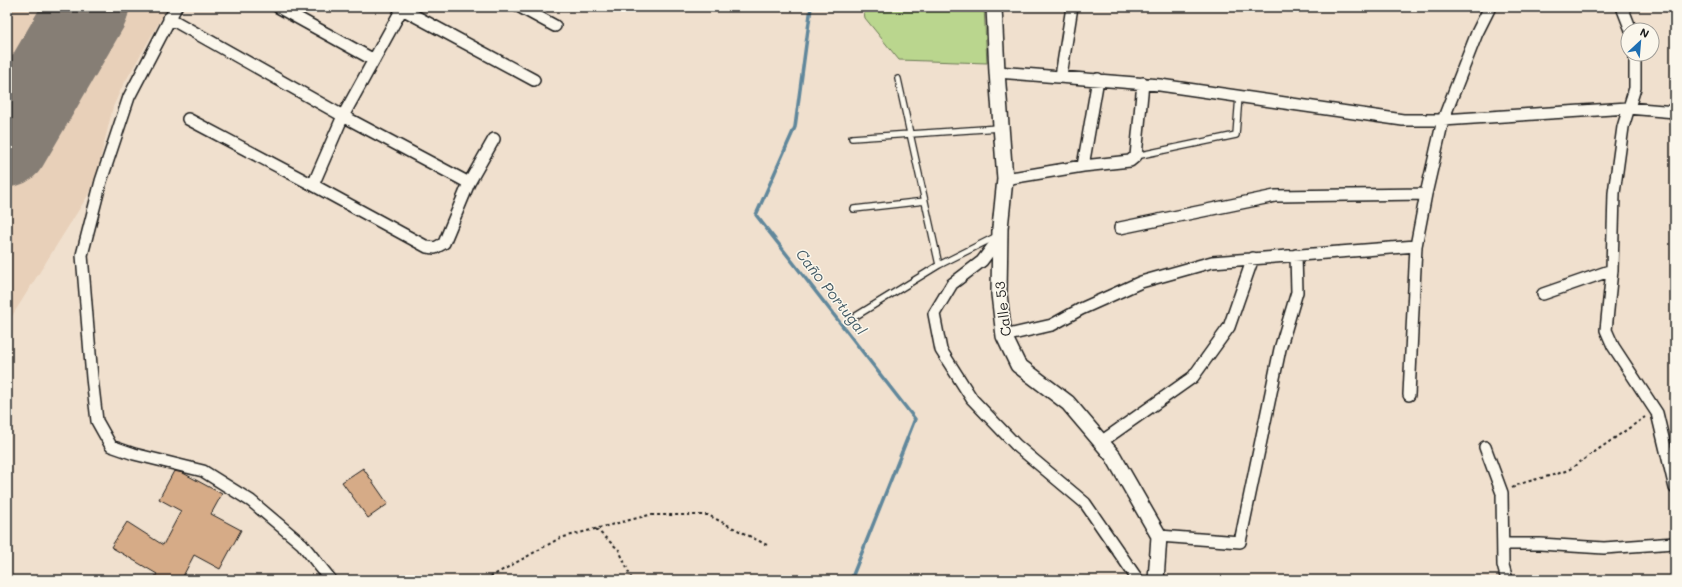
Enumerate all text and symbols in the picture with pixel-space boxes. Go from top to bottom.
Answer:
north arrow [1620,22,1660,62]
text: N [1638,24,1652,41]
water label: Caño Portugal [792,244,872,339]
street label: Calle 53 [990,280,1015,338]

